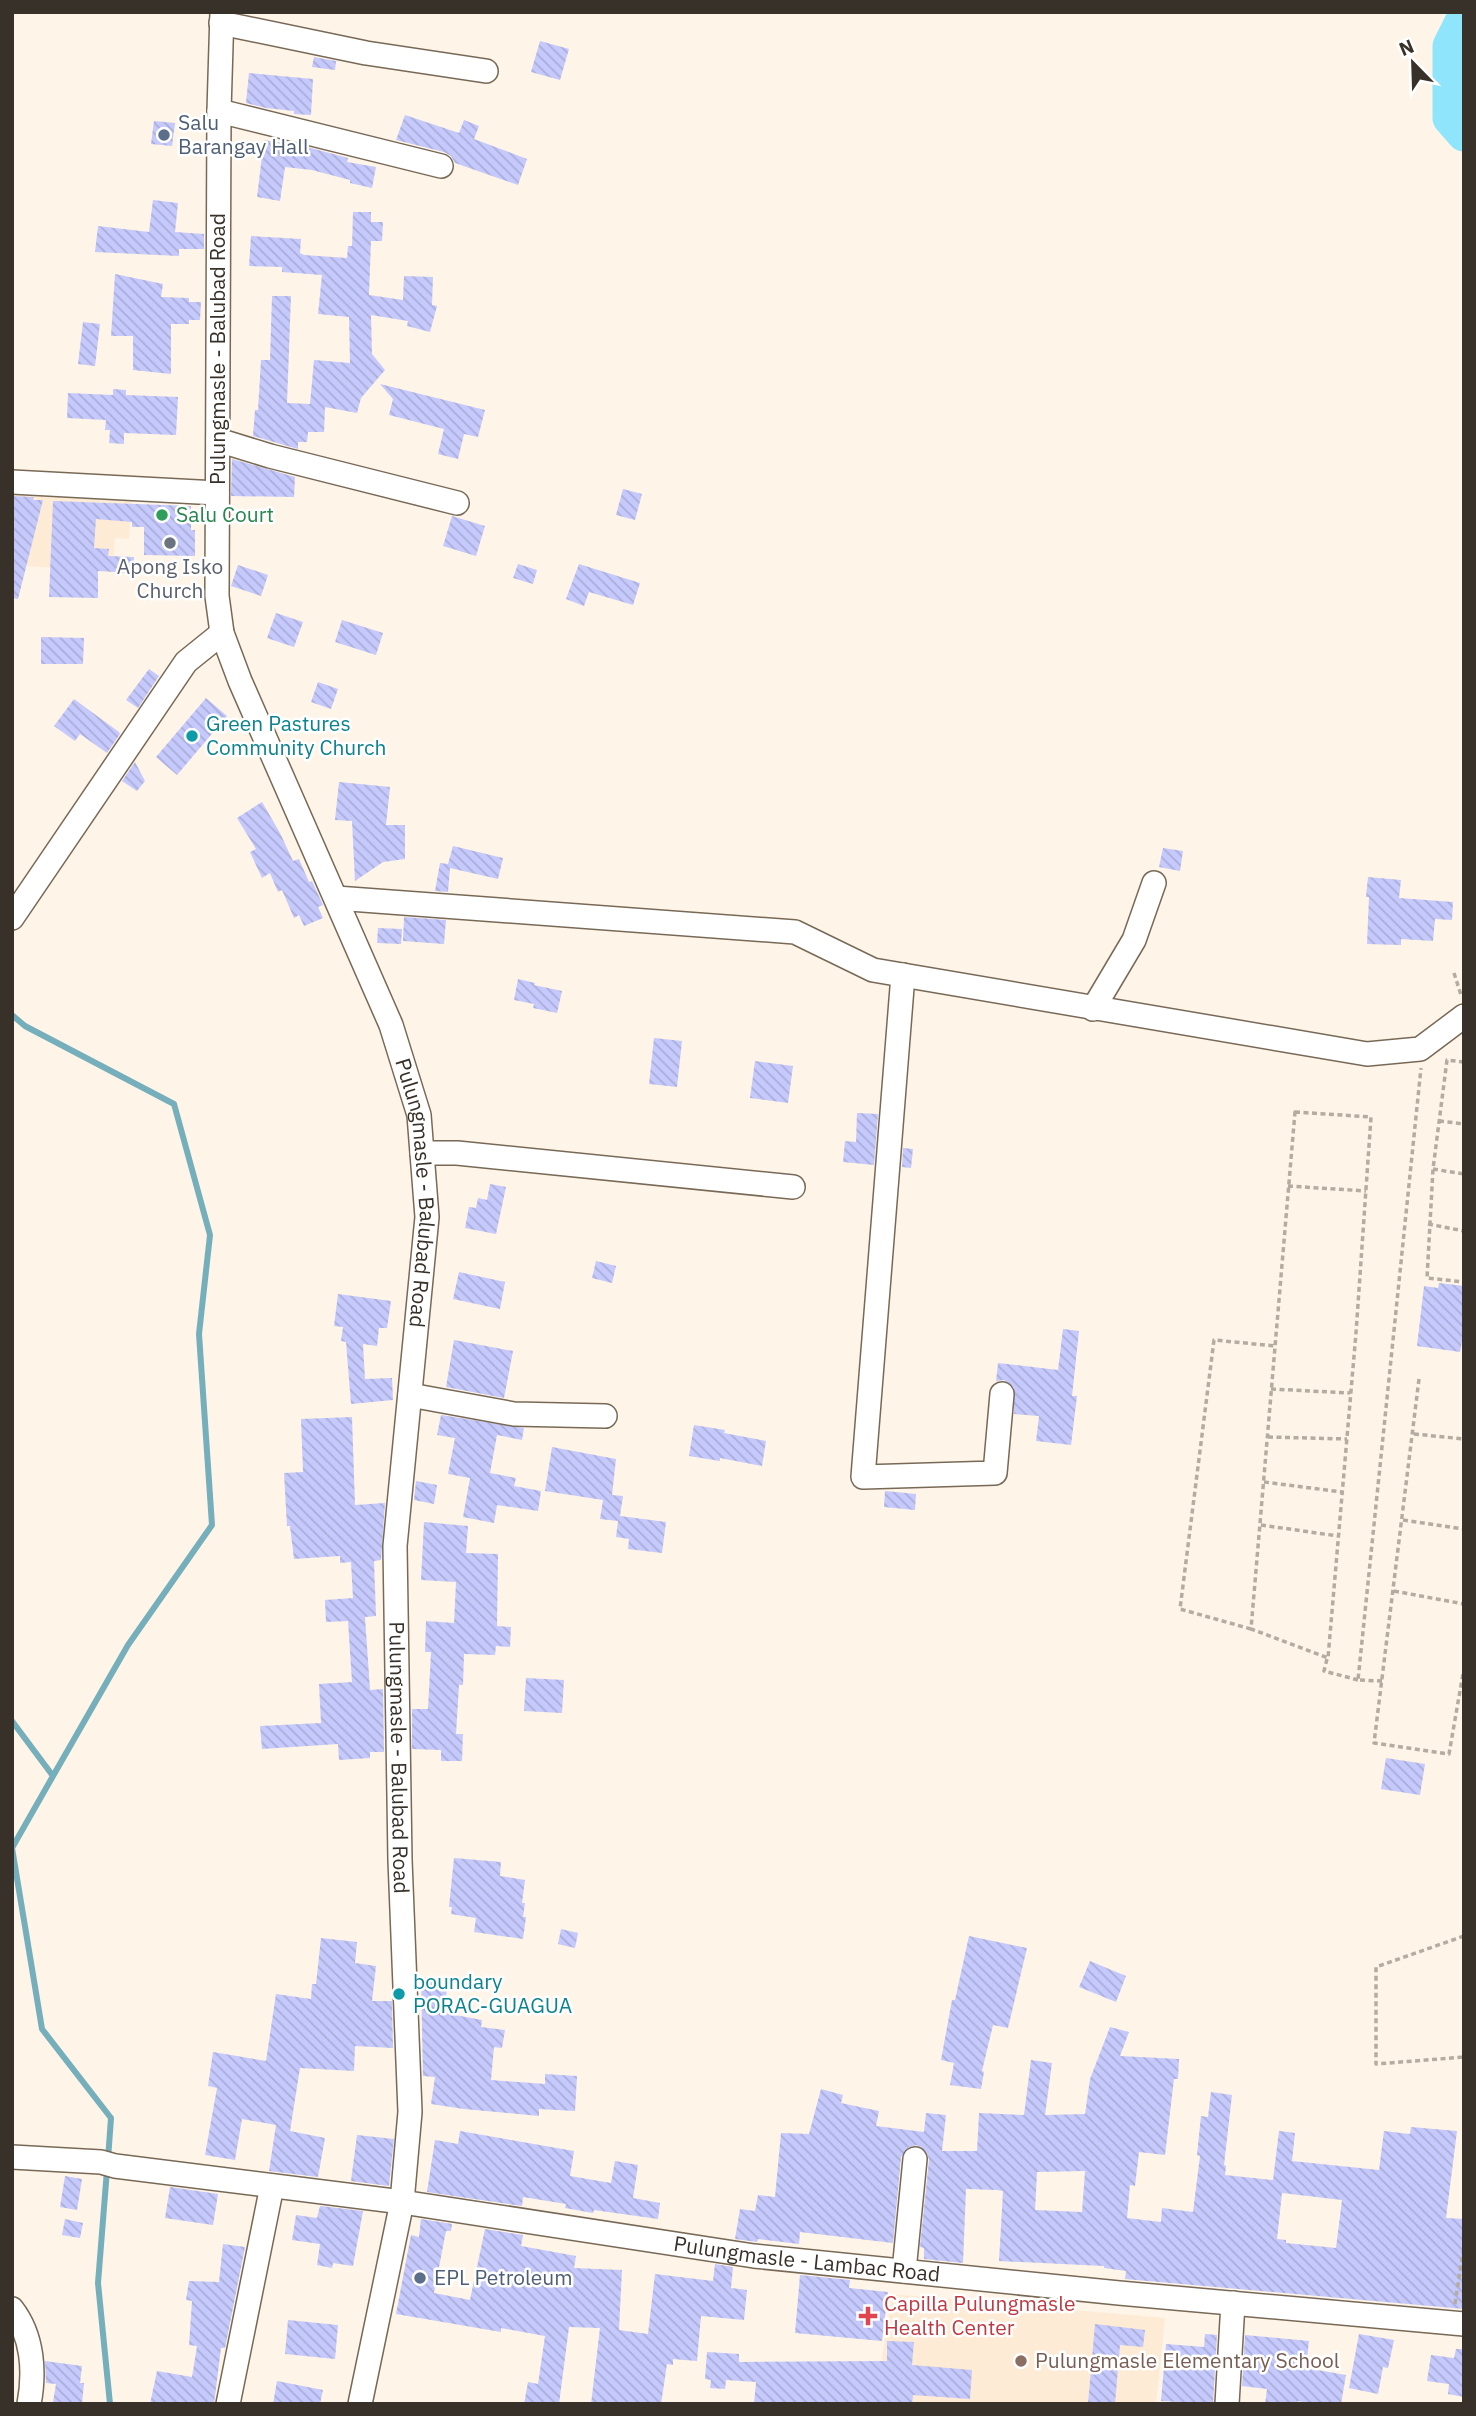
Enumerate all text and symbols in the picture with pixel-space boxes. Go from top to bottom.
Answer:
north arrow [1378,28,1448,98]
text: N [1395,34,1417,61]
place label: Salu Barangay Hall [178,108,309,160]
marker: Salu Barangay Hall [156,127,172,143]
street label: Pulungmasle - Balubad Road [203,213,231,485]
place label: Salu Court [176,500,274,528]
marker: Salu Court [154,507,170,523]
marker: Apong Isko Church [162,535,178,551]
place label: Apong Isko Church [117,552,223,604]
place label: Green Pastures Community Church [206,709,386,761]
marker: Green Pastures Community Church [184,728,200,744]
street label: Pulungmasle - Balubad Road [389,1055,442,1329]
street label: Pulungmasle - Balubad Road [383,1621,416,1894]
place label: boundary PORAC-GUAGUA [413,1967,572,2019]
marker: boundary PORAC-GUAGUA [391,1986,407,2002]
street label: Pulungmasle - Lambac Road [672,2229,942,2288]
place label: EPL Petroleum [434,2263,573,2291]
marker: EPL Petroleum [412,2270,428,2286]
place label: Capilla Pulungmasle Health Center [884,2289,1076,2341]
marker: Capilla Pulungmasle Health Center [858,2306,878,2326]
place label: Pulungmasle Elementary School [1035,2346,1340,2374]
marker: Pulungmasle Elementary School [1013,2353,1029,2369]

